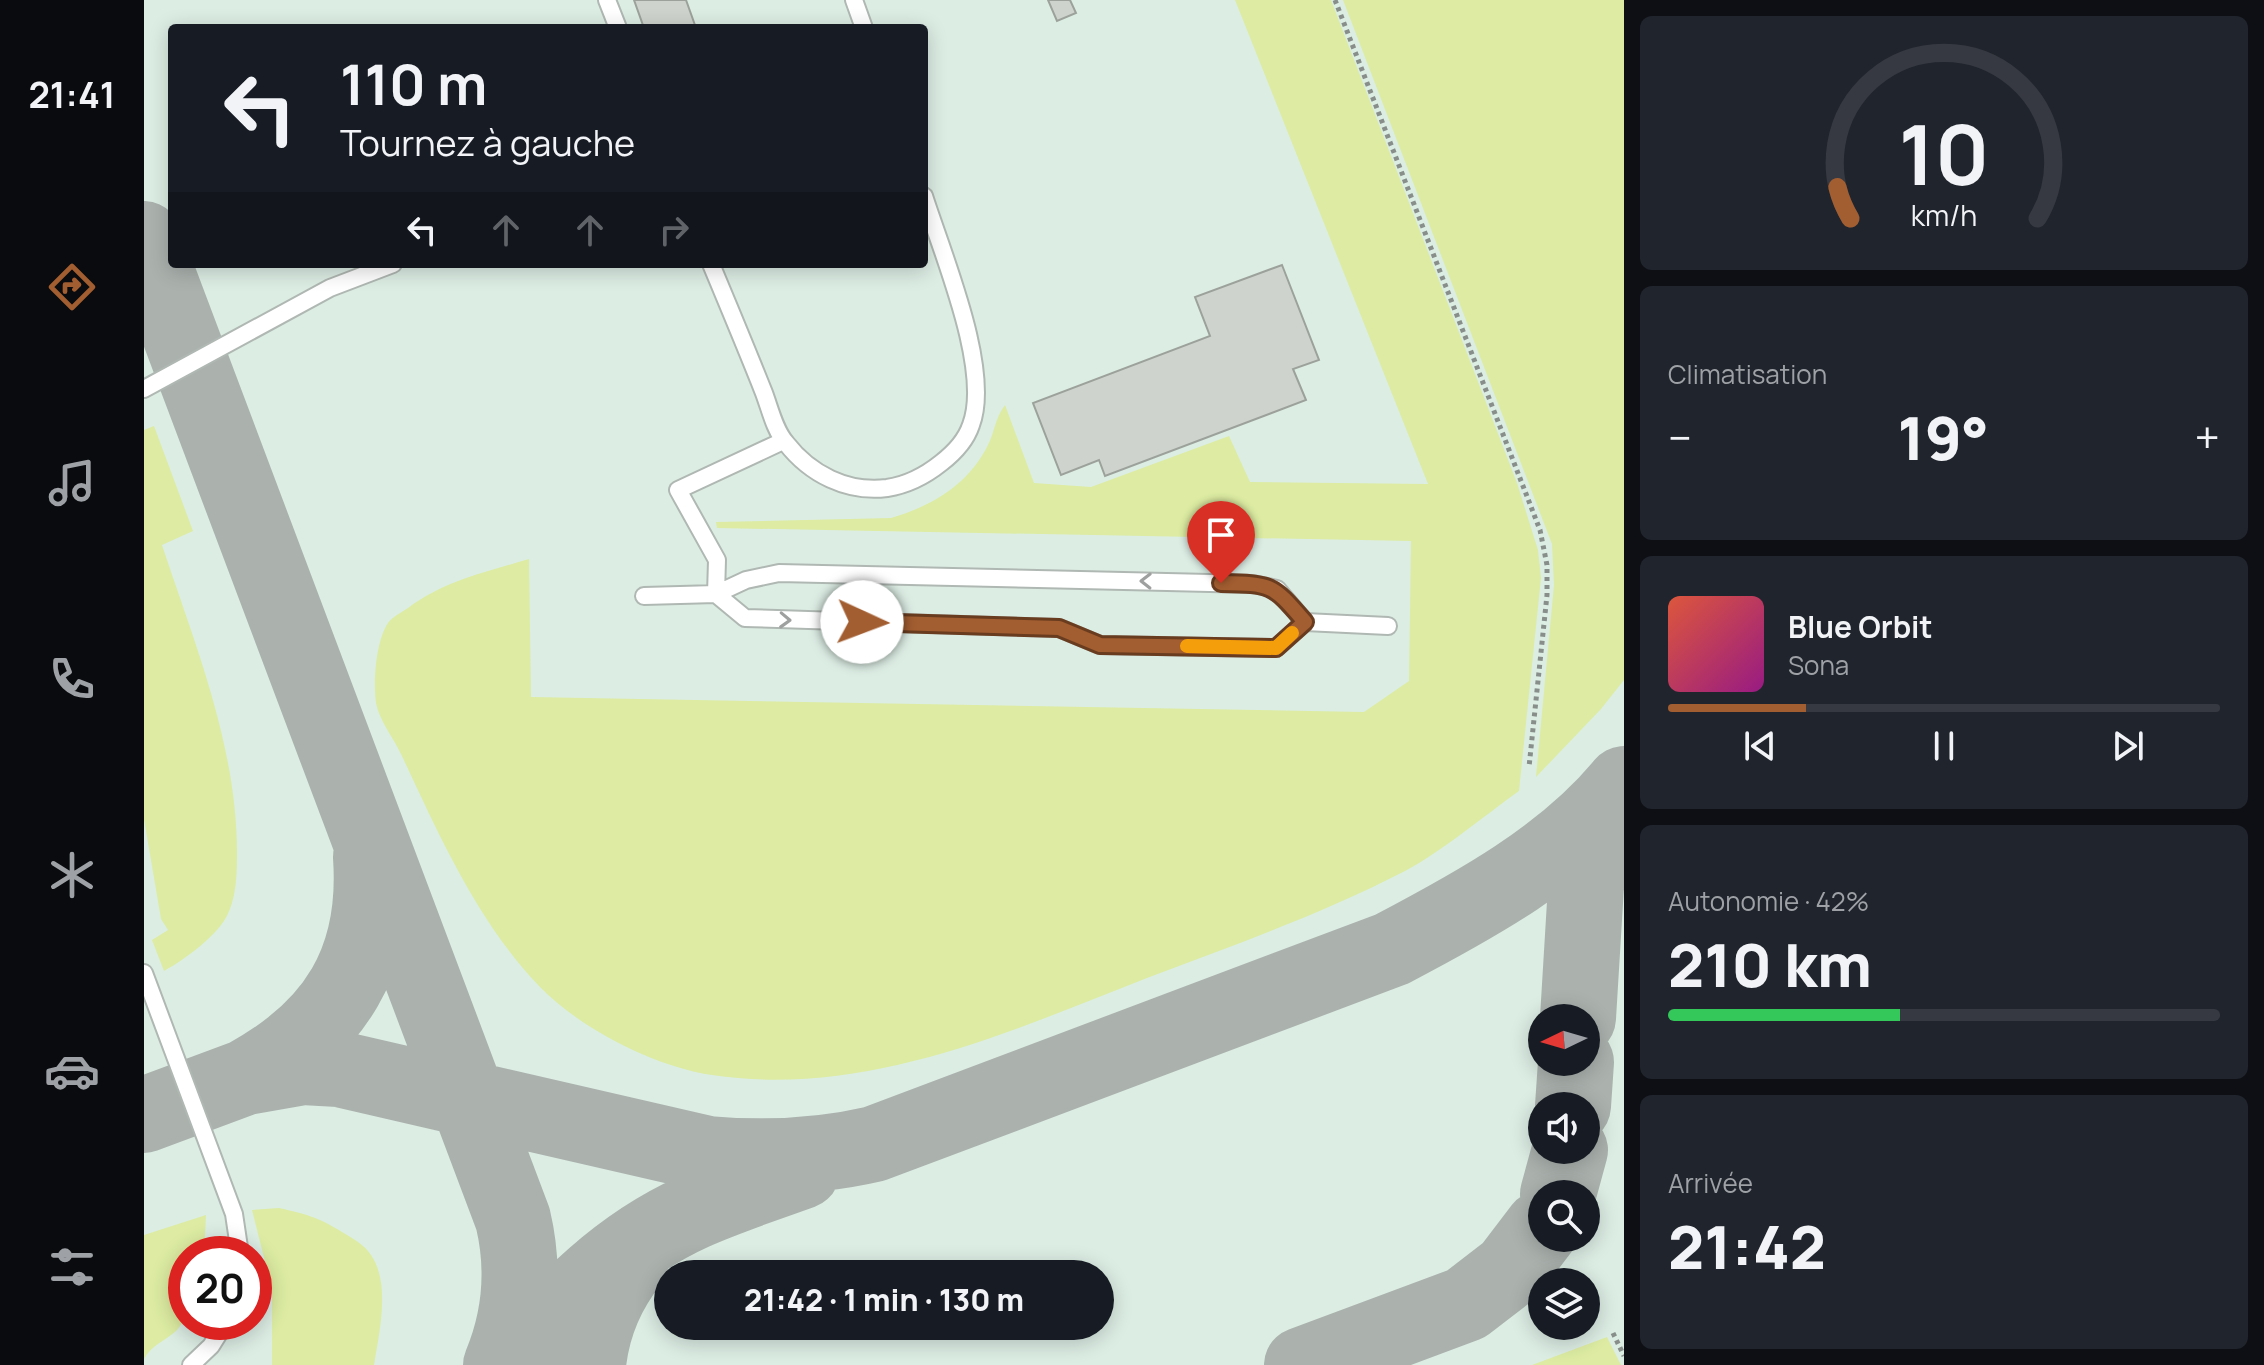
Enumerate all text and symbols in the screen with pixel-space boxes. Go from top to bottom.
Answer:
text: 110 m [340,45,487,122]
icon: left [208,56,312,160]
text: 21:41 [28,70,116,119]
text: 10 [1898,95,1990,209]
text: Tournez à gauche [340,118,635,167]
text: km/h [1911,196,1977,235]
icon: left [400,208,444,252]
icon: ahead [484,208,528,252]
icon: ahead [568,208,612,252]
icon: right [652,208,696,252]
icon: directions [44,259,100,315]
text: Climatisation [1668,356,1827,392]
text: 19° [1897,396,1989,478]
text: − [1668,407,1692,467]
text: + [2195,407,2220,467]
icon: music [44,455,100,511]
pin [1187,501,1255,583]
icon: arrive [1199,513,1243,557]
one-way arrow [1139,572,1152,590]
position arrow [820,580,904,664]
text: Blue Orbit [1788,606,1933,647]
one-way arrow [779,611,792,628]
text: Sona [1788,647,1849,683]
icon: phone [44,651,100,707]
icon: previous [1738,724,1782,768]
icon: pause [1922,724,1966,768]
icon: next [2106,724,2150,768]
icon: climate [44,847,100,903]
text: Autonomie · 42% [1668,883,1869,919]
text: 210 km [1668,923,1872,1005]
north arrow [1528,1004,1600,1076]
map controls [1528,1004,1600,1340]
icon: car [44,1043,100,1099]
button: sound [1528,1092,1600,1164]
text: Arrivée [1668,1165,1753,1201]
button: search [1528,1180,1600,1252]
text: 21:42 [1668,1205,1826,1287]
speed limit sign: 20 [168,1236,272,1340]
icon: filters [44,1239,100,1295]
button: layers [1528,1268,1600,1340]
text: 21:42 · 1 min · 130 m [744,1279,1024,1320]

